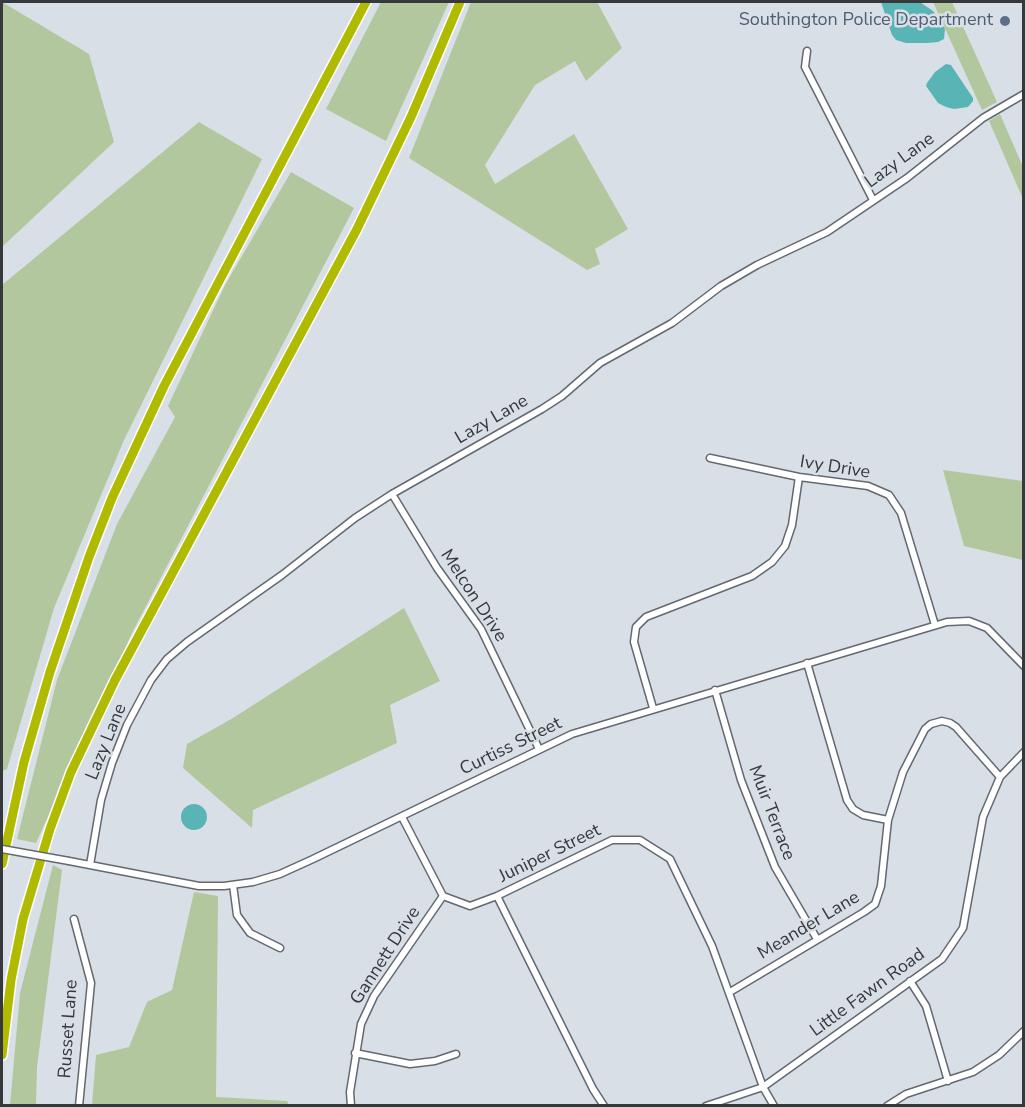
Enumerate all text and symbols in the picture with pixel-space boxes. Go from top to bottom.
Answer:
place label: Southington Police Department [739,10,993,32]
marker: Southington Police Department [998,14,1012,28]
street label: Lazy Lane [861,129,939,193]
street label: Lazy Lane [452,391,532,449]
street label: Ivy Drive [798,452,872,484]
street label: Melcon Drive [435,546,511,646]
street label: Lazy Lane [82,701,132,783]
street label: Curtiss Street [457,713,565,781]
street label: Muir Terrace [743,763,799,863]
street label: Juniper Street [496,820,604,888]
street label: Meander Lane [754,887,864,965]
street label: Gannett Drive [346,903,426,1009]
street label: Little Fawn Road [806,944,930,1042]
street label: Russet Lane [55,979,83,1079]

